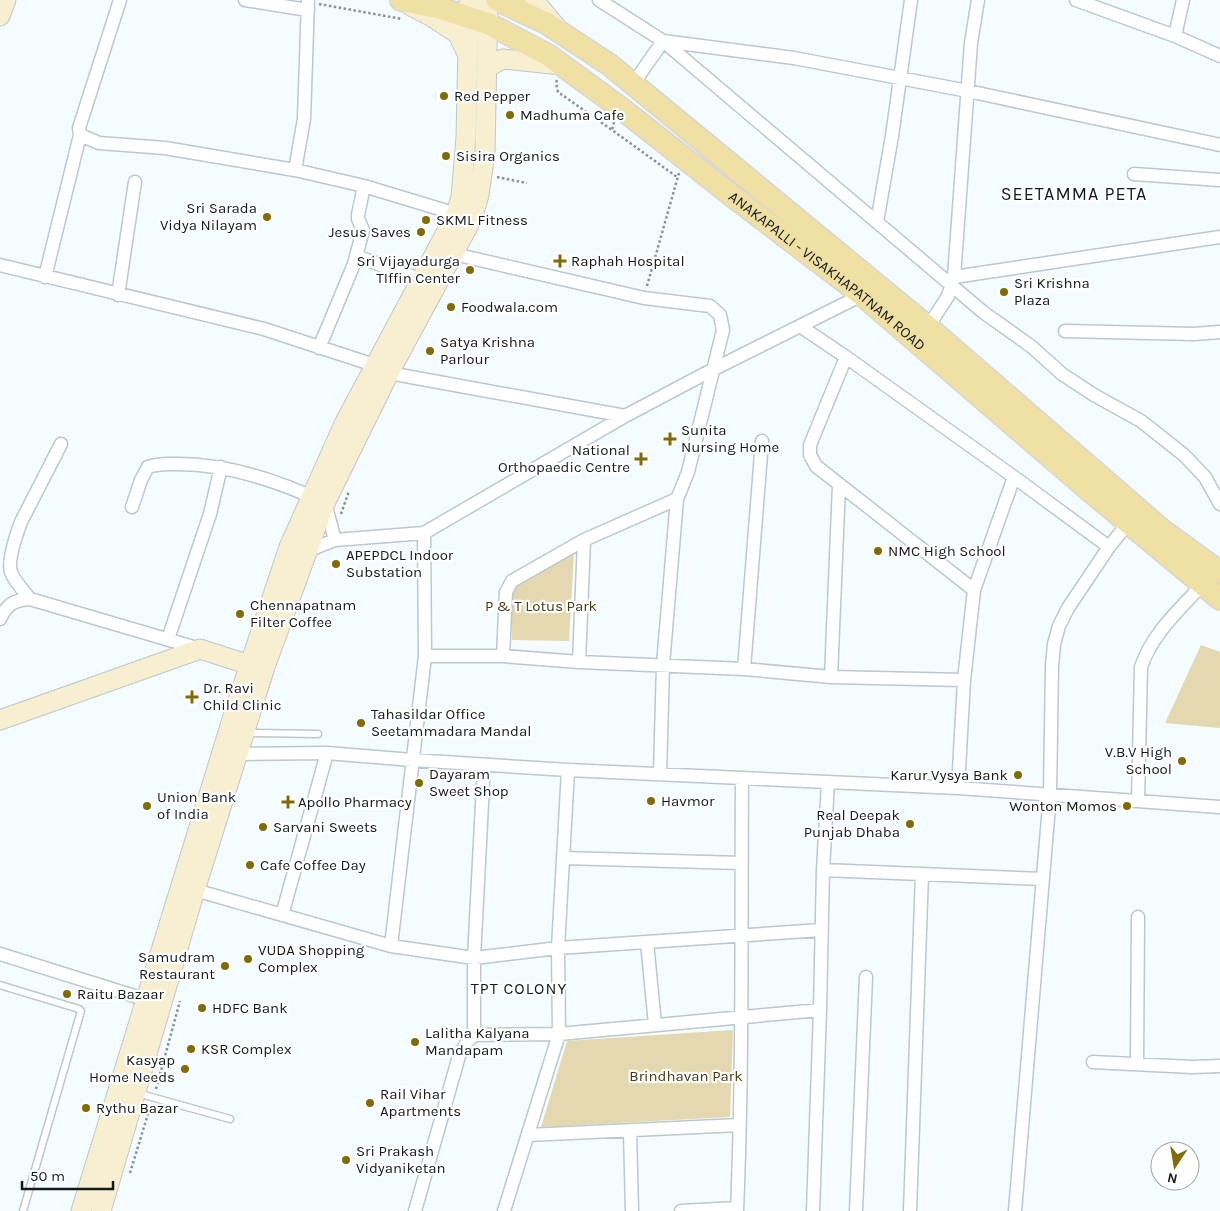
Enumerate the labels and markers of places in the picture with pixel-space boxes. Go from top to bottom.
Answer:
place label: Red Pepper [454,87,531,105]
marker: Red Pepper [438,90,450,102]
place label: Madhuma Cafe [520,106,624,124]
marker: Madhuma Cafe [504,109,516,121]
place label: Sisira Organics [456,147,560,165]
marker: Sisira Organics [440,150,452,162]
place label: Sri Sarada Vidya Nilayam [160,199,257,234]
marker: Sri Sarada Vidya Nilayam [261,211,273,223]
place label: SKML Fitness [436,211,528,229]
marker: SKML Fitness [420,214,432,226]
place label: Jesus Saves [328,223,411,241]
marker: Jesus Saves [415,226,427,238]
place label: Sri Vijayadurga TIffin Center [356,252,461,287]
place label: Raphah Hospital [571,252,685,270]
marker: Raphah Hospital [553,254,567,268]
marker: Sri Vijayadurga TIffin Center [464,264,476,276]
place label: Sri Krishna Plaza [1014,274,1090,309]
marker: Sri Krishna Plaza [998,286,1010,298]
place label: Foodwala.com [461,298,558,316]
marker: Foodwala.com [445,301,457,313]
place label: Satya Krishna Parlour [440,333,535,368]
marker: Satya Krishna Parlour [424,345,436,357]
place label: Sunita Nursing Home [681,421,779,456]
marker: Sunita Nursing Home [663,432,677,446]
place label: National Orthopaedic Centre [498,441,630,476]
marker: National Orthopaedic Centre [634,452,648,466]
place label: NMC High School [888,542,1006,560]
marker: NMC High School [872,545,884,557]
place label: APEPDCL Indoor Substation [346,546,454,581]
marker: APEPDCL Indoor Substation [330,558,342,570]
place label: Chennapatnam Filter Coffee [250,596,356,631]
marker: Chennapatnam Filter Coffee [234,608,246,620]
place label: Dr. Ravi Child Clinic [203,679,282,714]
marker: Dr. Ravi Child Clinic [185,690,199,704]
place label: Tahasildar Office Seetammadara Mandal [371,705,531,740]
marker: Tahasildar Office Seetammadara Mandal [355,717,367,729]
place label: V.B.V High School [1105,743,1172,778]
marker: V.B.V High School [1176,755,1188,767]
place label: Dayaram Sweet Shop [429,765,509,800]
place label: Karur Vysya Bank [890,766,1008,784]
marker: Karur Vysya Bank [1012,769,1024,781]
marker: Dayaram Sweet Shop [413,777,425,789]
place label: Union Bank of India [157,788,236,823]
place label: Havmor [661,792,715,810]
place label: Apollo Pharmacy [298,793,412,811]
marker: Havmor [645,795,657,807]
marker: Apollo Pharmacy [282,796,294,808]
place label: Wonton Momos [1009,797,1117,815]
marker: Union Bank of India [141,800,153,812]
marker: Wonton Momos [1121,800,1133,812]
place label: Real Deepak Punjab Dhaba [804,806,900,841]
place label: Sarvani Sweets [273,818,378,836]
marker: Real Deepak Punjab Dhaba [904,818,916,830]
marker: Sarvani Sweets [257,821,269,833]
place label: Cafe Coffee Day [260,856,366,874]
marker: Cafe Coffee Day [244,859,256,871]
place label: VUDA Shopping Complex [258,941,365,976]
place label: Samudram Restaurant [138,948,215,983]
marker: VUDA Shopping Complex [242,953,254,965]
marker: Samudram Restaurant [219,960,231,972]
place label: Raitu Bazaar [77,985,164,1003]
marker: Raitu Bazaar [61,988,73,1000]
place label: HDFC Bank [212,999,288,1017]
marker: HDFC Bank [196,1002,208,1014]
place label: Lalitha Kalyana Mandapam [425,1024,530,1059]
marker: Lalitha Kalyana Mandapam [409,1036,421,1048]
place label: KSR Complex [201,1040,292,1058]
marker: KSR Complex [185,1043,197,1055]
place label: Kasyap Home Needs [89,1051,175,1086]
marker: Kasyap Home Needs [179,1063,191,1075]
place label: Rail Vihar Apartments [380,1085,461,1120]
marker: Rail Vihar Apartments [364,1097,376,1109]
place label: Rythu Bazar [96,1099,178,1117]
marker: Rythu Bazar [80,1102,92,1114]
place label: Sri Prakash Vidyaniketan [356,1142,446,1177]
marker: Sri Prakash Vidyaniketan [340,1154,352,1166]

